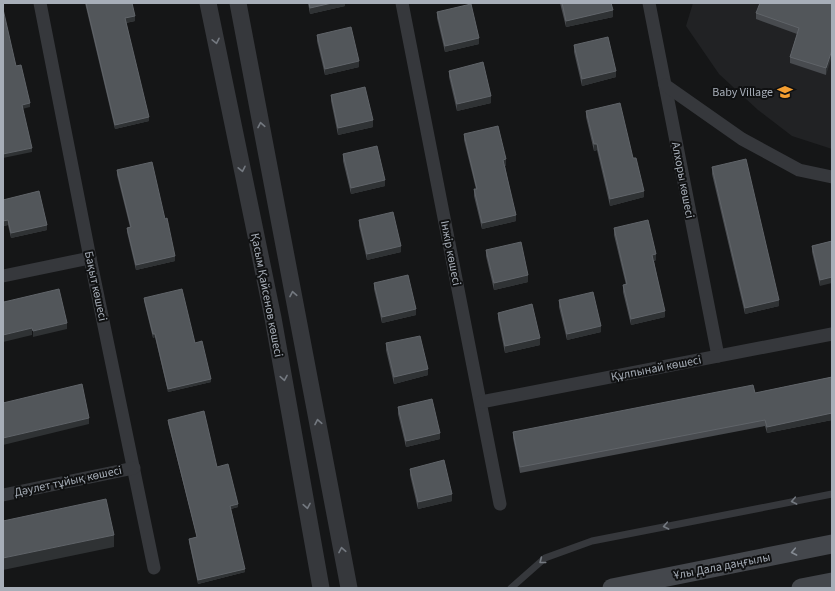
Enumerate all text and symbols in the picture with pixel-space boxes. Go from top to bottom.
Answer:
one-way arrow [211,38,220,44]
school or university icon: Baby Village [776,83,794,101]
place label: Baby Village [712,84,773,101]
one-way arrow [257,122,266,128]
street label: Алхоры көшесі [667,140,698,220]
one-way arrow [237,165,246,172]
street label: Інжір көшесі [436,219,465,287]
street label: Қасым Қайсенов көшесі [246,232,287,359]
street label: Бақыт көшесі [80,250,111,323]
one-way arrow [290,291,298,297]
street label: Құлпынай көшесі [609,351,703,386]
one-way arrow [279,375,287,382]
one-way arrow [314,419,322,425]
street label: Дәулет тұйық көшесі [13,462,124,501]
one-way arrow [791,496,797,505]
one-way arrow [302,503,310,510]
one-way arrow [663,521,669,530]
one-way arrow [338,547,346,553]
one-way arrow [791,547,797,555]
street label: Ұлы Дала даңғылы [671,549,772,584]
one-way arrow [539,556,546,563]

